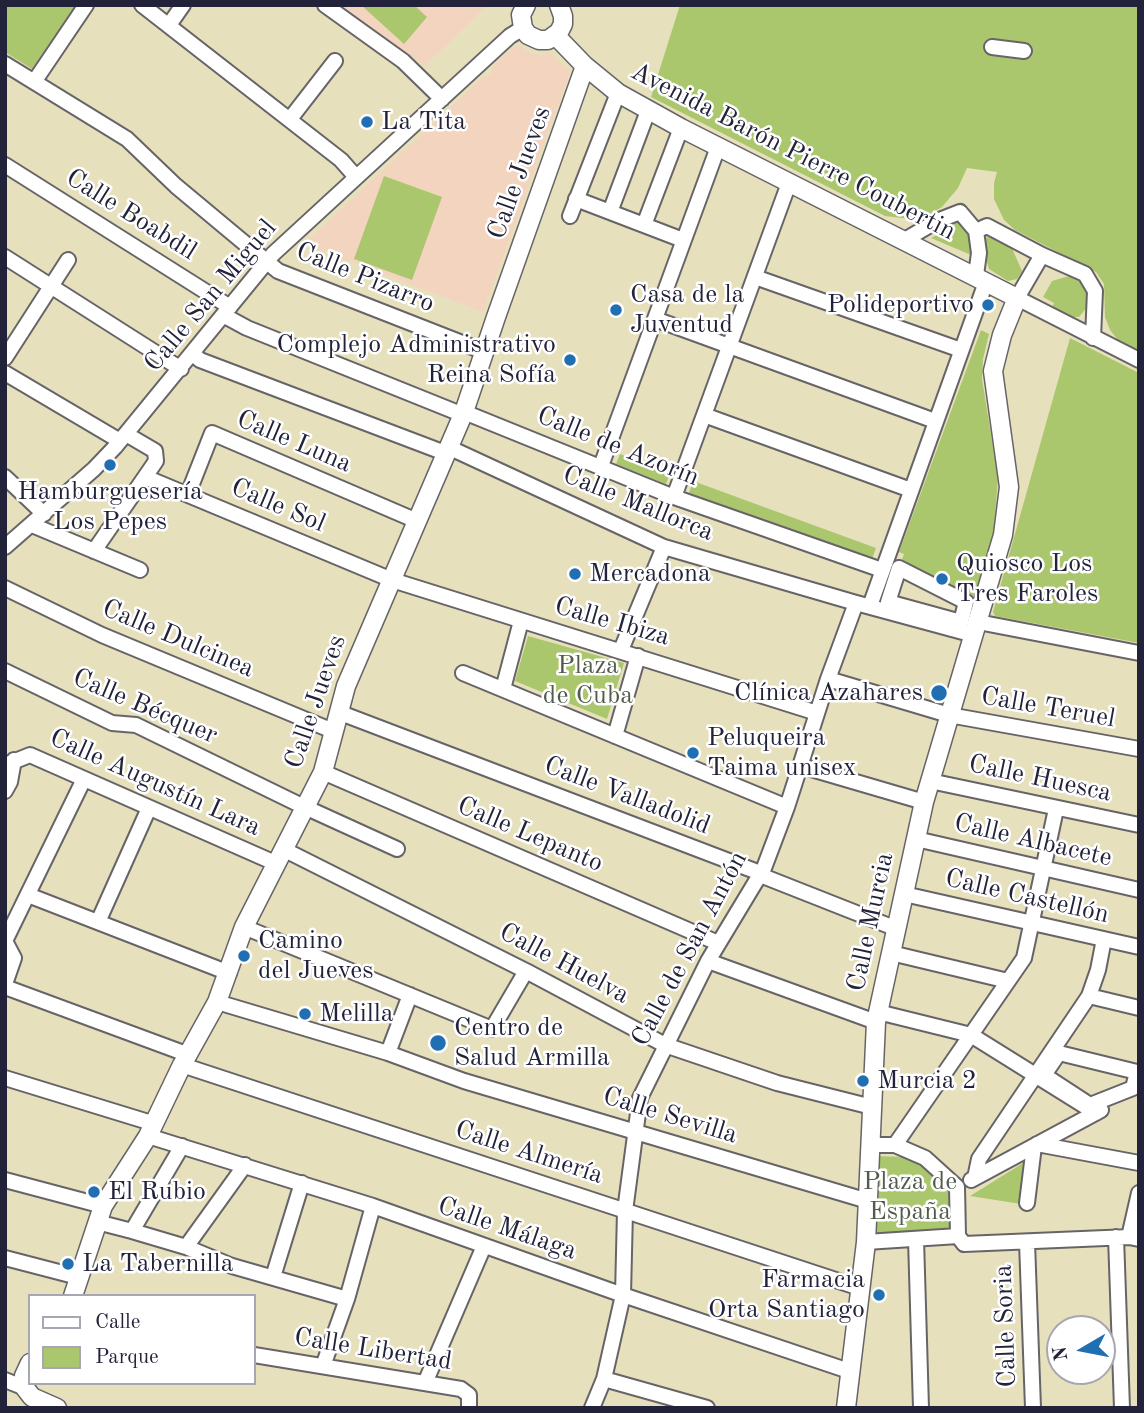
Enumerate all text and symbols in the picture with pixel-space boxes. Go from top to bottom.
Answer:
street label: Avenida Barón Pierre Coubertin [625,56,961,248]
street label: Calle Jueves [482,102,558,244]
place label: La Tita [381,106,466,138]
marker: La Tita [359,114,375,130]
street label: Calle Boabdil [60,163,202,267]
street label: Calle San Miguel [138,213,284,379]
street label: Calle Pizarro [291,236,439,320]
place label: Casa de la Juventud [630,279,744,340]
place label: Polideportivo [827,289,974,321]
marker: Polideportivo [980,297,996,313]
marker: Casa de la Juventud [608,302,624,318]
place label: Complejo Administrativo Reina Sofía [277,329,556,390]
marker: Complejo Administrativo Reina Sofía [562,352,578,368]
street label: Calle de Azorín [532,400,704,494]
street label: Calle Luna [232,404,356,480]
marker: Hamburguesería Los Pepes [102,457,118,473]
street label: Calle Mallorca [558,460,718,548]
street label: Calle Sol [226,472,330,540]
place label: Hamburguesería Los Pepes [17,476,203,538]
place label: Quiosco Los Tres Faroles [956,548,1098,610]
place label: Mercadona [589,558,711,590]
marker: Mercadona [567,566,583,582]
marker: Quiosco Los Tres Faroles [934,571,950,587]
street label: Calle Ibiza [551,591,673,653]
street label: Calle Dulcinea [97,593,259,685]
street label: Calle Jueves [279,631,353,773]
park label: Plaza de Cuba [543,650,633,712]
street label: Calle Bécquer [68,662,222,752]
place label: Clínica Azahares [734,677,923,709]
street label: Calle Teruel [978,681,1118,735]
marker: Clínica Azahares [929,683,949,703]
street label: Calle Augustín Lara [45,722,265,844]
place label: Peluqueira Taima unisex [707,722,857,784]
marker: Peluqueira Taima unisex [685,745,701,761]
street label: Calle Huesca [966,749,1114,809]
street label: Calle Valladolid [540,750,714,842]
street label: Calle Lepanto [452,790,608,880]
street label: Calle Albacete [951,808,1115,874]
street label: Calle de San Antón [625,846,755,1052]
street label: Calle Murcia [841,850,901,994]
street label: Calle Castellón [942,863,1112,931]
street label: Calle Huelva [494,917,634,1011]
place label: Camino del Jueves [258,925,373,986]
marker: Camino del Jueves [236,948,252,964]
place label: Melilla [319,998,394,1030]
marker: Melilla [297,1006,313,1022]
place label: Centro de Salud Armilla [454,1012,610,1074]
marker: Centro de Salud Armilla [428,1033,448,1053]
place label: Murcia 2 [877,1065,977,1097]
marker: Murcia 2 [855,1073,871,1089]
street label: Calle Sevilla [599,1081,741,1151]
street label: Calle Almería [451,1114,607,1192]
park label: Plaza de España [863,1166,957,1228]
place label: El Rubio [108,1176,206,1208]
marker: El Rubio [86,1184,102,1200]
street label: Calle Málaga [433,1191,581,1267]
place label: La Tabernilla [82,1248,233,1280]
marker: La Tabernilla [60,1256,76,1272]
place label: Farmacia Orta Santiago [708,1264,865,1326]
street label: Calle Soria [988,1264,1024,1388]
marker: Farmacia Orta Santiago [871,1287,887,1303]
legend [28,1294,256,1385]
text: Calle [95,1312,140,1333]
north arrow [1046,1315,1116,1385]
street label: Calle Libertad [292,1322,454,1378]
text: N [1051,1345,1072,1362]
text: Parque [95,1347,159,1368]

